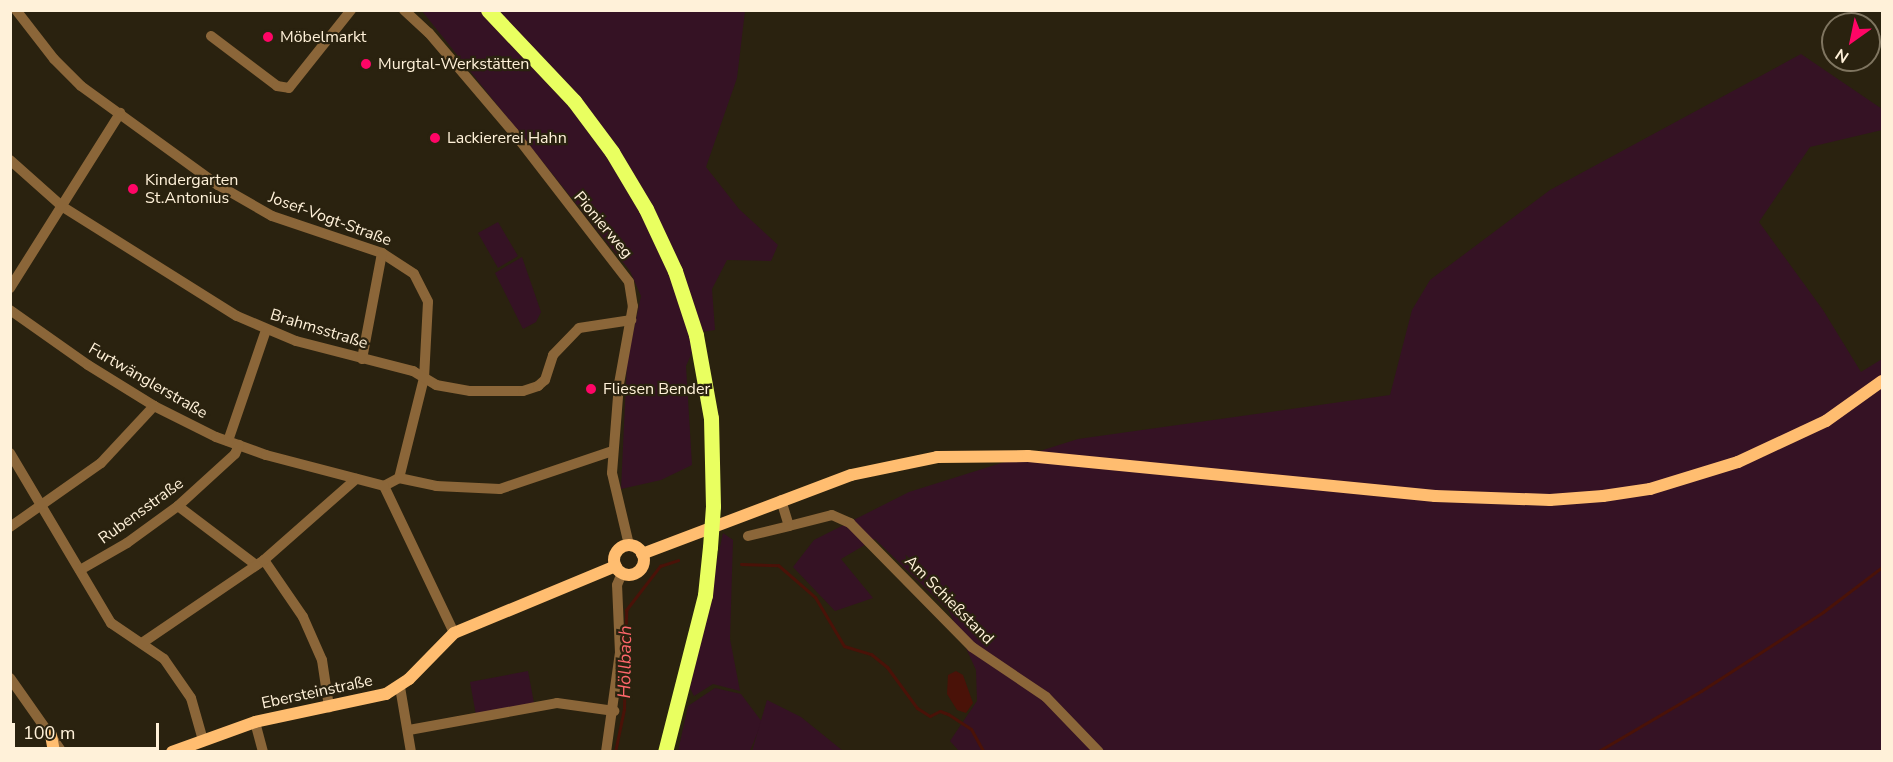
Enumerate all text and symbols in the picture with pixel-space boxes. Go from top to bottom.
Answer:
north arrow [1821,12,1881,72]
place label: Möbelmarkt [280,27,366,47]
marker: Möbelmarkt [261,30,275,44]
text: N [1831,43,1853,68]
place label: Murgtal-Werkstätten [378,54,529,74]
marker: Murgtal-Werkstätten [359,57,373,71]
place label: Lackiererei Hahn [447,128,567,148]
marker: Lackiererei Hahn [428,131,442,145]
place label: Kindergarten St.Antonius [145,170,238,208]
marker: Kindergarten St.Antonius [126,182,140,196]
street label: Josef-Vogt-Straße [266,188,394,250]
street label: Pionierweg [569,188,637,262]
street label: Brahmsstraße [268,305,370,353]
street label: Furtwänglerstraße [85,339,211,423]
place label: Fliesen Bender [603,379,710,399]
marker: Fliesen Bender [584,382,598,396]
street label: Rubensstraße [95,474,187,548]
street label: Am Schießstand [901,552,997,648]
water label: Höllbach [614,625,636,699]
street label: Ebersteinstraße [260,671,374,713]
scale bar [15,711,162,749]
text: 100 m [23,721,75,745]

